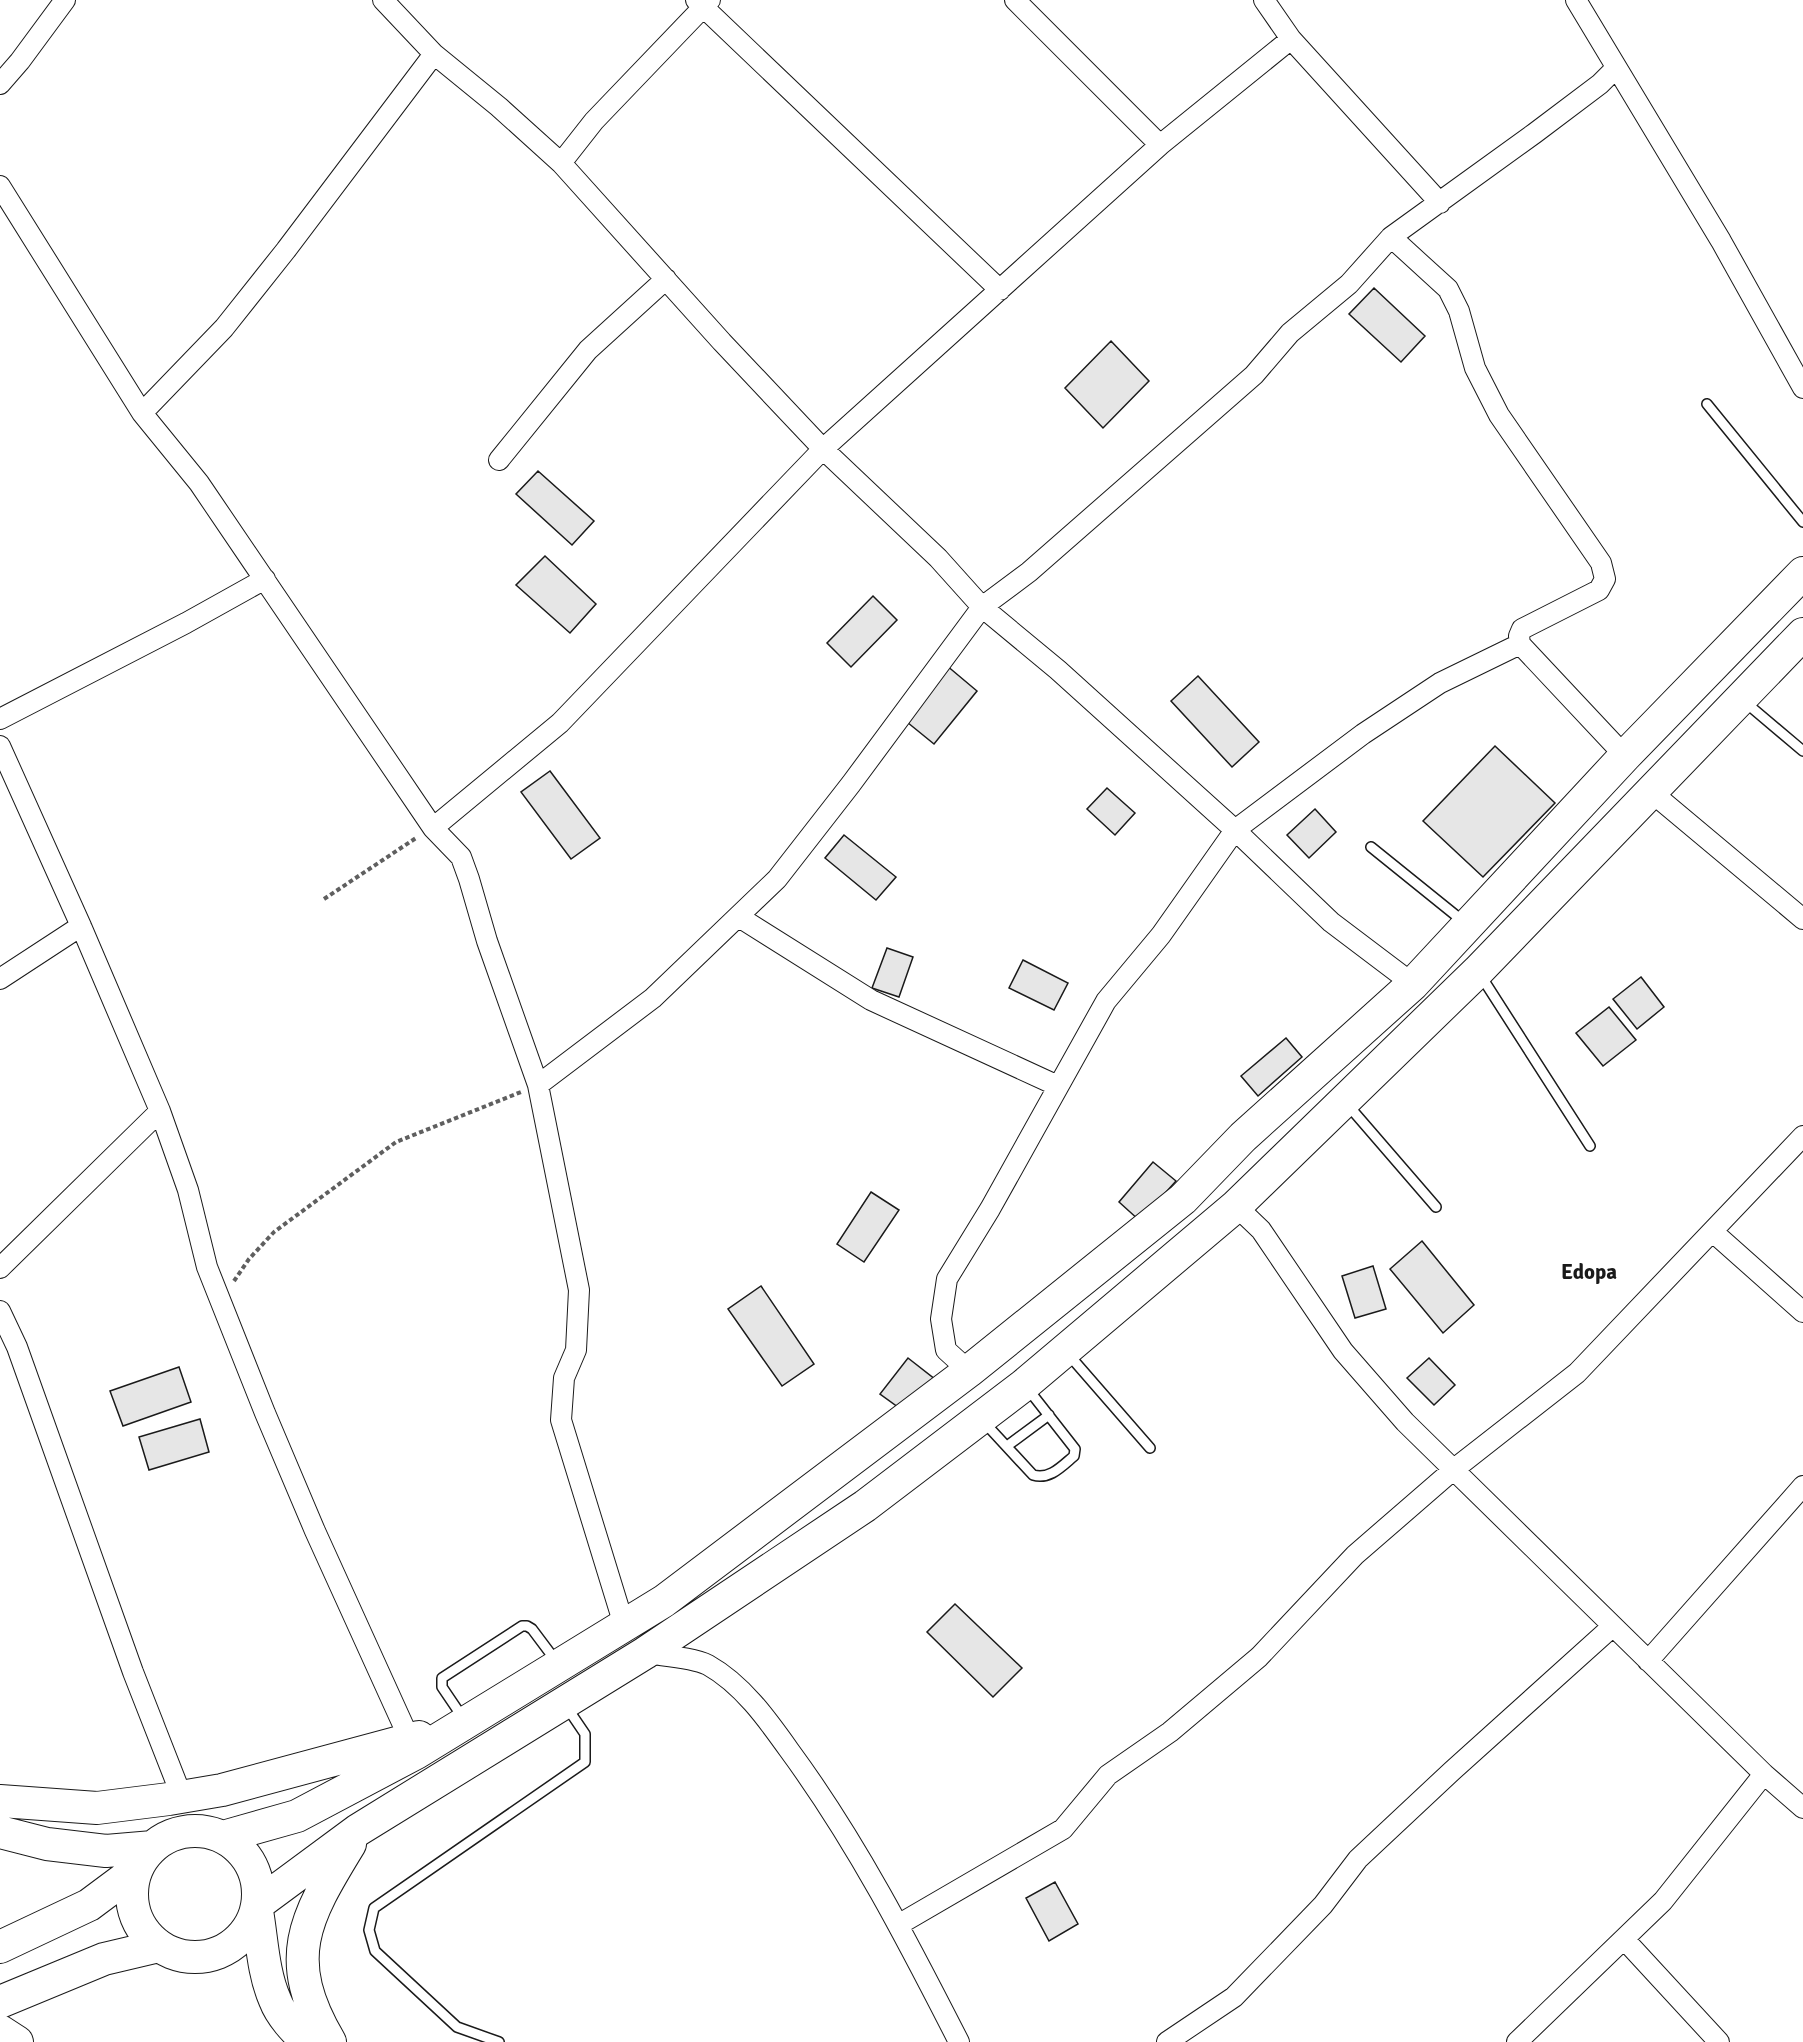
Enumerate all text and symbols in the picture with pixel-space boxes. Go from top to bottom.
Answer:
district label: Edopa [1561,1259,1617,1285]

